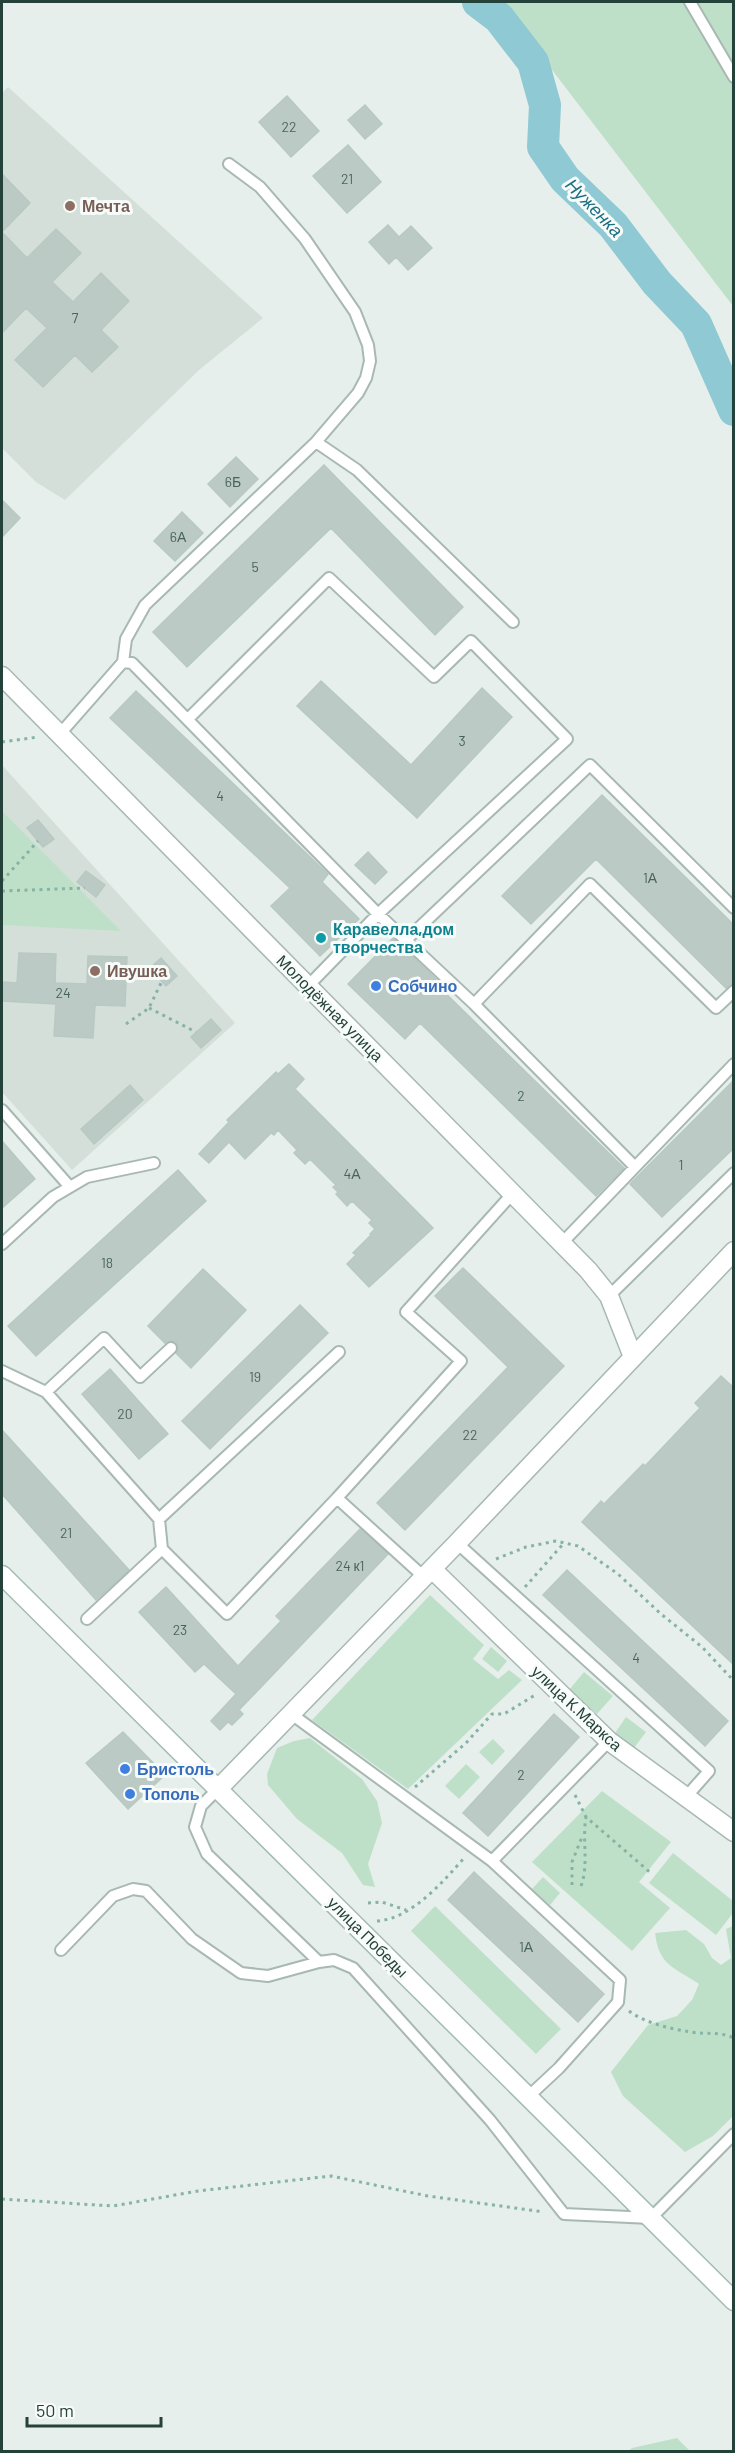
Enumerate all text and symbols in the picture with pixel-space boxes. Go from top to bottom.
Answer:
house number: 22 [281,118,297,135]
house number: 21 [341,170,353,187]
water label: Нуженка [561,173,628,241]
place label: Мечта [82,196,130,215]
marker: Мечта [63,199,77,213]
house number: 7 [72,309,79,326]
house number: 6Б [225,473,241,490]
house number: 6А [170,528,187,545]
house number: 5 [251,558,259,575]
house number: 3 [458,732,466,749]
house number: 4 [216,787,224,804]
house number: 1А [643,869,658,886]
place label: Каравелла,дом творчества [333,919,454,956]
marker: Каравелла,дом творчества [314,931,328,945]
street label: Молодёжная улица [273,950,388,1065]
place label: Ивушка [107,961,167,980]
marker: Ивушка [88,964,102,978]
place label: Собчино [388,976,458,995]
marker: Собчино [369,979,383,993]
house number: 24 [55,984,71,1001]
house number: 2 [517,1087,525,1104]
house number: 1 [679,1156,683,1173]
house number: 4А [343,1165,361,1182]
house number: 18 [101,1254,113,1271]
house number: 19 [249,1368,261,1385]
house number: 20 [117,1405,133,1422]
house number: 22 [462,1426,478,1443]
house number: 21 [60,1524,72,1541]
house number: 24 к1 [335,1557,365,1574]
house number: 23 [173,1621,187,1638]
house number: 4 [632,1649,640,1666]
street label: улица К.Маркса [528,1661,626,1754]
place label: Бристоль [137,1759,214,1778]
marker: Бристоль [118,1762,132,1776]
house number: 2 [517,1766,525,1783]
place label: Тополь [142,1784,200,1803]
marker: Тополь [123,1787,137,1801]
street label: улица Победы [324,1892,413,1981]
house number: 1А [519,1938,534,1955]
scale bar [27,2390,160,2428]
text: 50 m [36,2399,74,2421]

